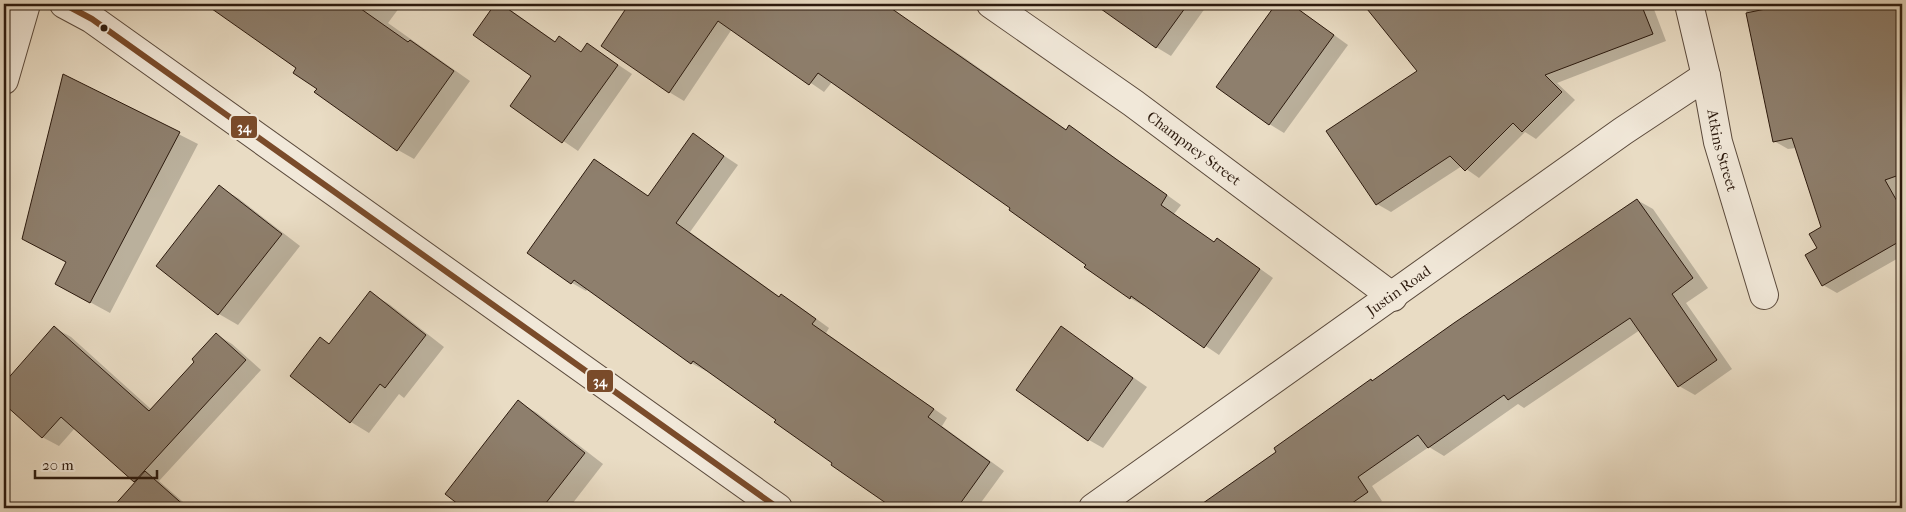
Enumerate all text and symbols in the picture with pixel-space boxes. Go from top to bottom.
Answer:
unlabelled marker [99,23,109,33]
street label: Champney Street [1143,107,1245,190]
street label: Atkins Street [1703,107,1742,194]
line badge: 34 [230,115,258,139]
text: 34 [237,119,252,136]
street label: Justin Road [1362,261,1435,320]
line badge: 34 [586,369,614,393]
text: 34 [593,373,608,390]
scale bar [35,447,158,479]
text: 20 m [42,456,74,474]

